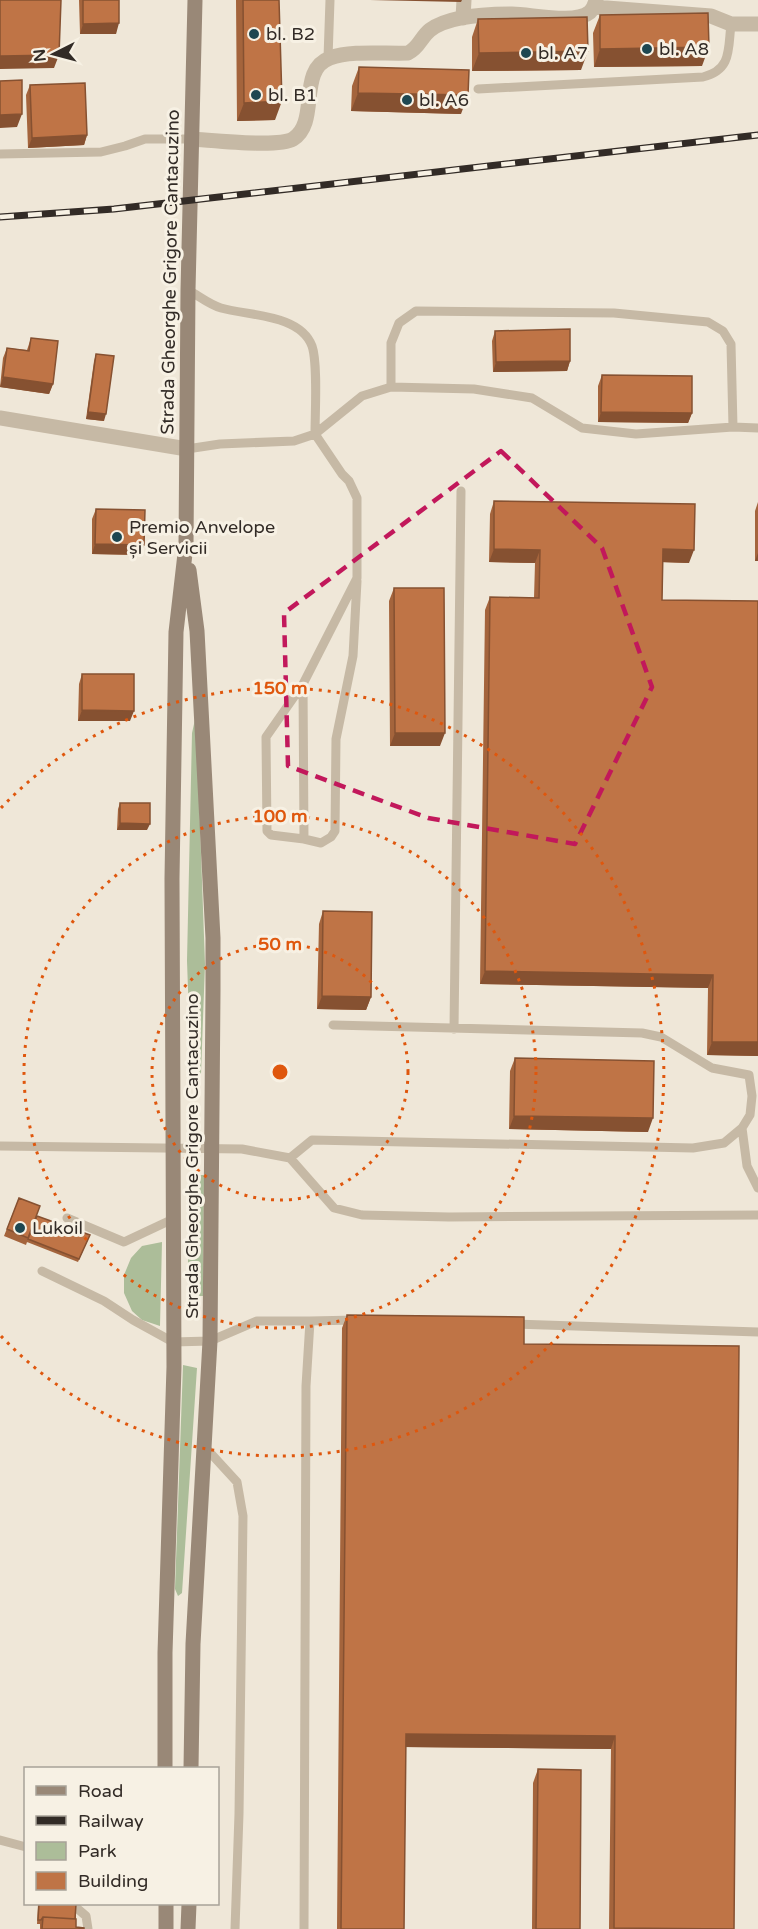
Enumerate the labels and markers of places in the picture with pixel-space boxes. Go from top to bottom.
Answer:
place label: bl. B2 [266,23,315,45]
marker: bl. B2 [247,27,261,41]
place label: bl. A8 [659,38,709,60]
place label: bl. A7 [538,42,588,64]
marker: bl. A8 [640,42,654,56]
marker: bl. A7 [519,46,533,60]
place label: bl. B1 [268,84,317,106]
marker: bl. B1 [249,88,263,102]
place label: bl. A6 [419,89,469,111]
marker: bl. A6 [400,93,414,107]
place label: Premio Anvelope și Servicii [129,516,275,559]
marker: Premio Anvelope și Servicii [110,530,124,544]
centre of rings [270,1062,290,1082]
place label: Lukoil [32,1217,83,1239]
marker: Lukoil [13,1221,27,1235]

